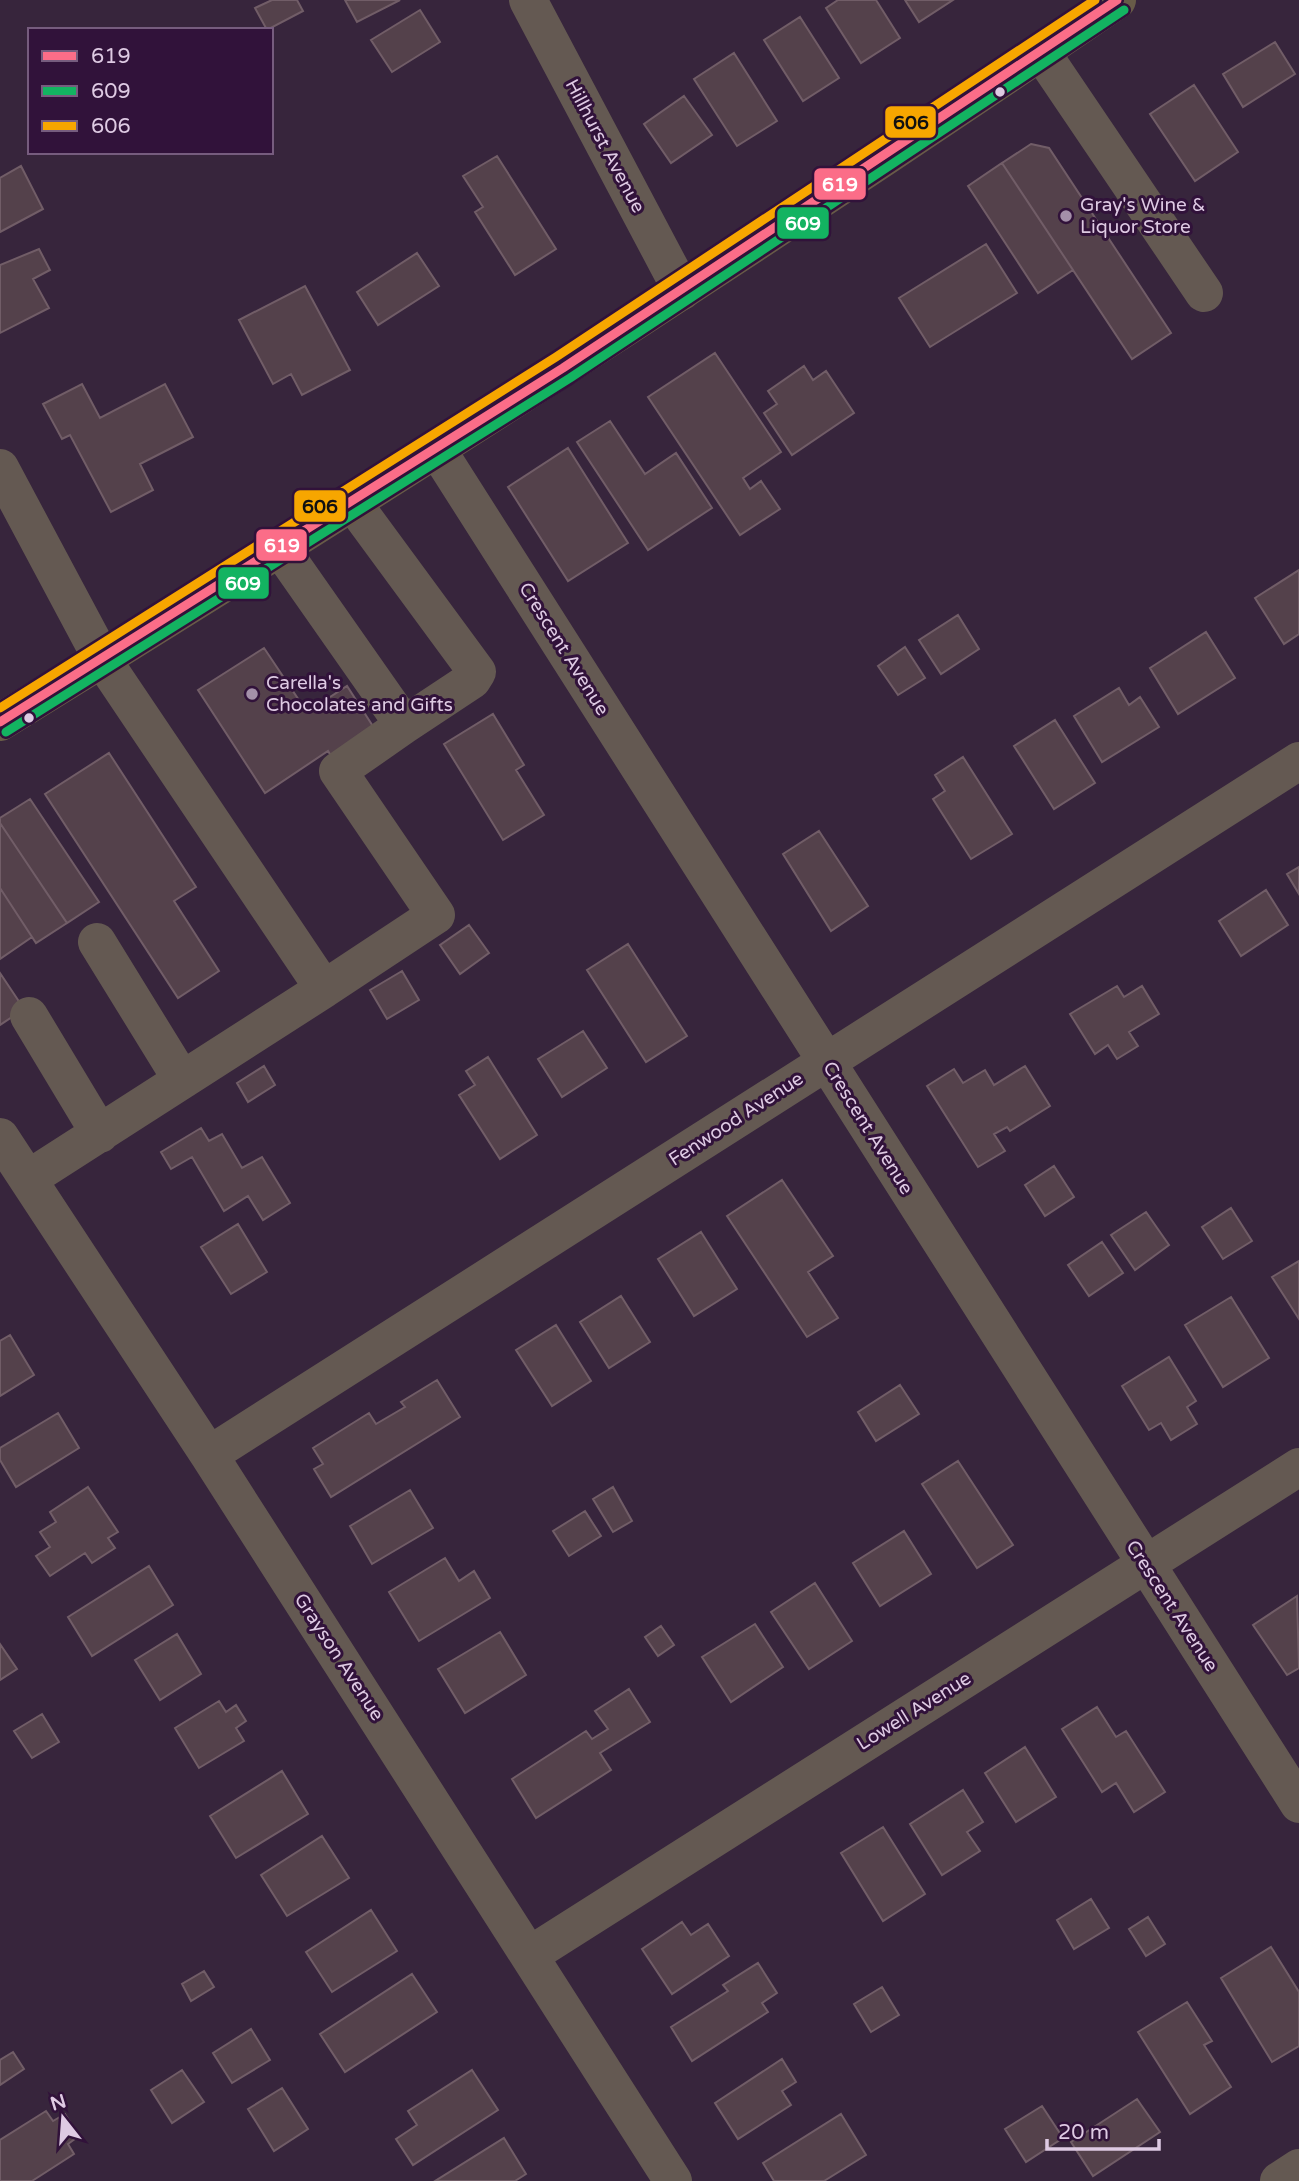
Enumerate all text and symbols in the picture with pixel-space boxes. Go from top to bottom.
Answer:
legend [28,28,273,154]
text: 619 [91,44,131,69]
street label: Hillhurst Avenue [561,76,649,216]
text: 609 [91,79,131,104]
unlabelled marker [993,85,1007,99]
line badge: 606 [884,105,937,139]
text: 606 [893,112,929,134]
text: 606 [91,114,131,139]
line badge: 619 [813,167,867,201]
text: 619 [822,174,858,196]
place label: Gray's Wine & Liquor Store [1080,194,1206,238]
line badge: 609 [776,206,830,240]
marker: Gray's Wine & Liquor Store [1058,208,1074,224]
text: 609 [785,213,821,235]
line badge: 606 [293,489,347,523]
text: 606 [302,496,338,518]
line badge: 619 [255,528,308,562]
text: 619 [264,535,300,557]
line badge: 609 [217,566,270,600]
text: 609 [225,573,261,595]
street label: Crescent Avenue [514,579,614,719]
place label: Carella's Chocolates and Gifts [266,672,453,716]
marker: Carella's Chocolates and Gifts [244,686,260,702]
unlabelled marker [22,711,36,725]
street label: Crescent Avenue [818,1058,918,1198]
street label: Fenwood Avenue [665,1067,807,1171]
street label: Crescent Avenue [1121,1536,1223,1676]
street label: Grayson Avenue [290,1589,388,1725]
street label: Lowell Avenue [853,1667,975,1755]
north arrow [28,2083,98,2153]
text: N [48,2090,69,2115]
scale bar [1047,2108,1159,2152]
text: 20 m [1058,2120,1109,2145]

